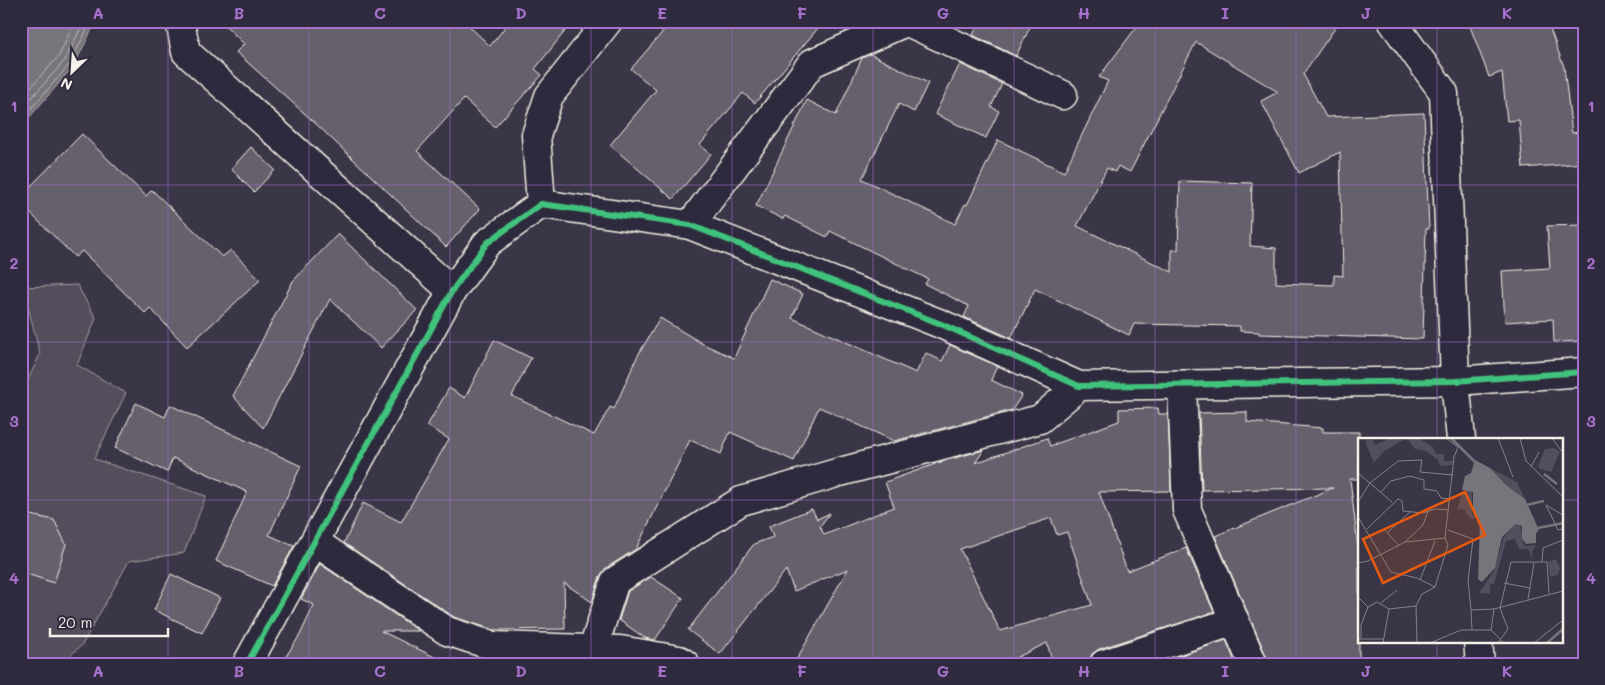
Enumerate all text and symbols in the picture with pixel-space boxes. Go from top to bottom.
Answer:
text: A [92,2,104,23]
text: B [234,2,244,23]
text: C [374,2,386,23]
text: D [515,2,527,23]
text: E [657,2,667,23]
text: F [797,2,807,23]
text: G [937,2,949,23]
text: H [1078,2,1090,23]
text: I [1221,2,1229,23]
text: J [1361,2,1371,23]
text: K [1502,2,1512,23]
north arrow [48,48,98,98]
text: N [57,73,75,95]
text: 1 [10,95,18,116]
text: 1 [1587,95,1595,116]
text: 2 [10,252,19,273]
text: 2 [1587,252,1596,273]
text: 3 [9,410,19,431]
text: 3 [1586,410,1596,431]
inset map [1358,438,1562,642]
text: 4 [9,567,19,588]
text: 4 [1586,567,1596,588]
scale bar [50,605,168,637]
text: 20 m [58,612,92,632]
text: A [92,660,104,681]
text: B [234,660,244,681]
text: C [374,660,386,681]
text: D [515,660,527,681]
text: E [657,660,667,681]
text: F [797,660,807,681]
text: G [937,660,949,681]
text: H [1078,660,1090,681]
text: I [1221,660,1229,681]
text: J [1361,660,1371,681]
text: K [1502,660,1512,681]

